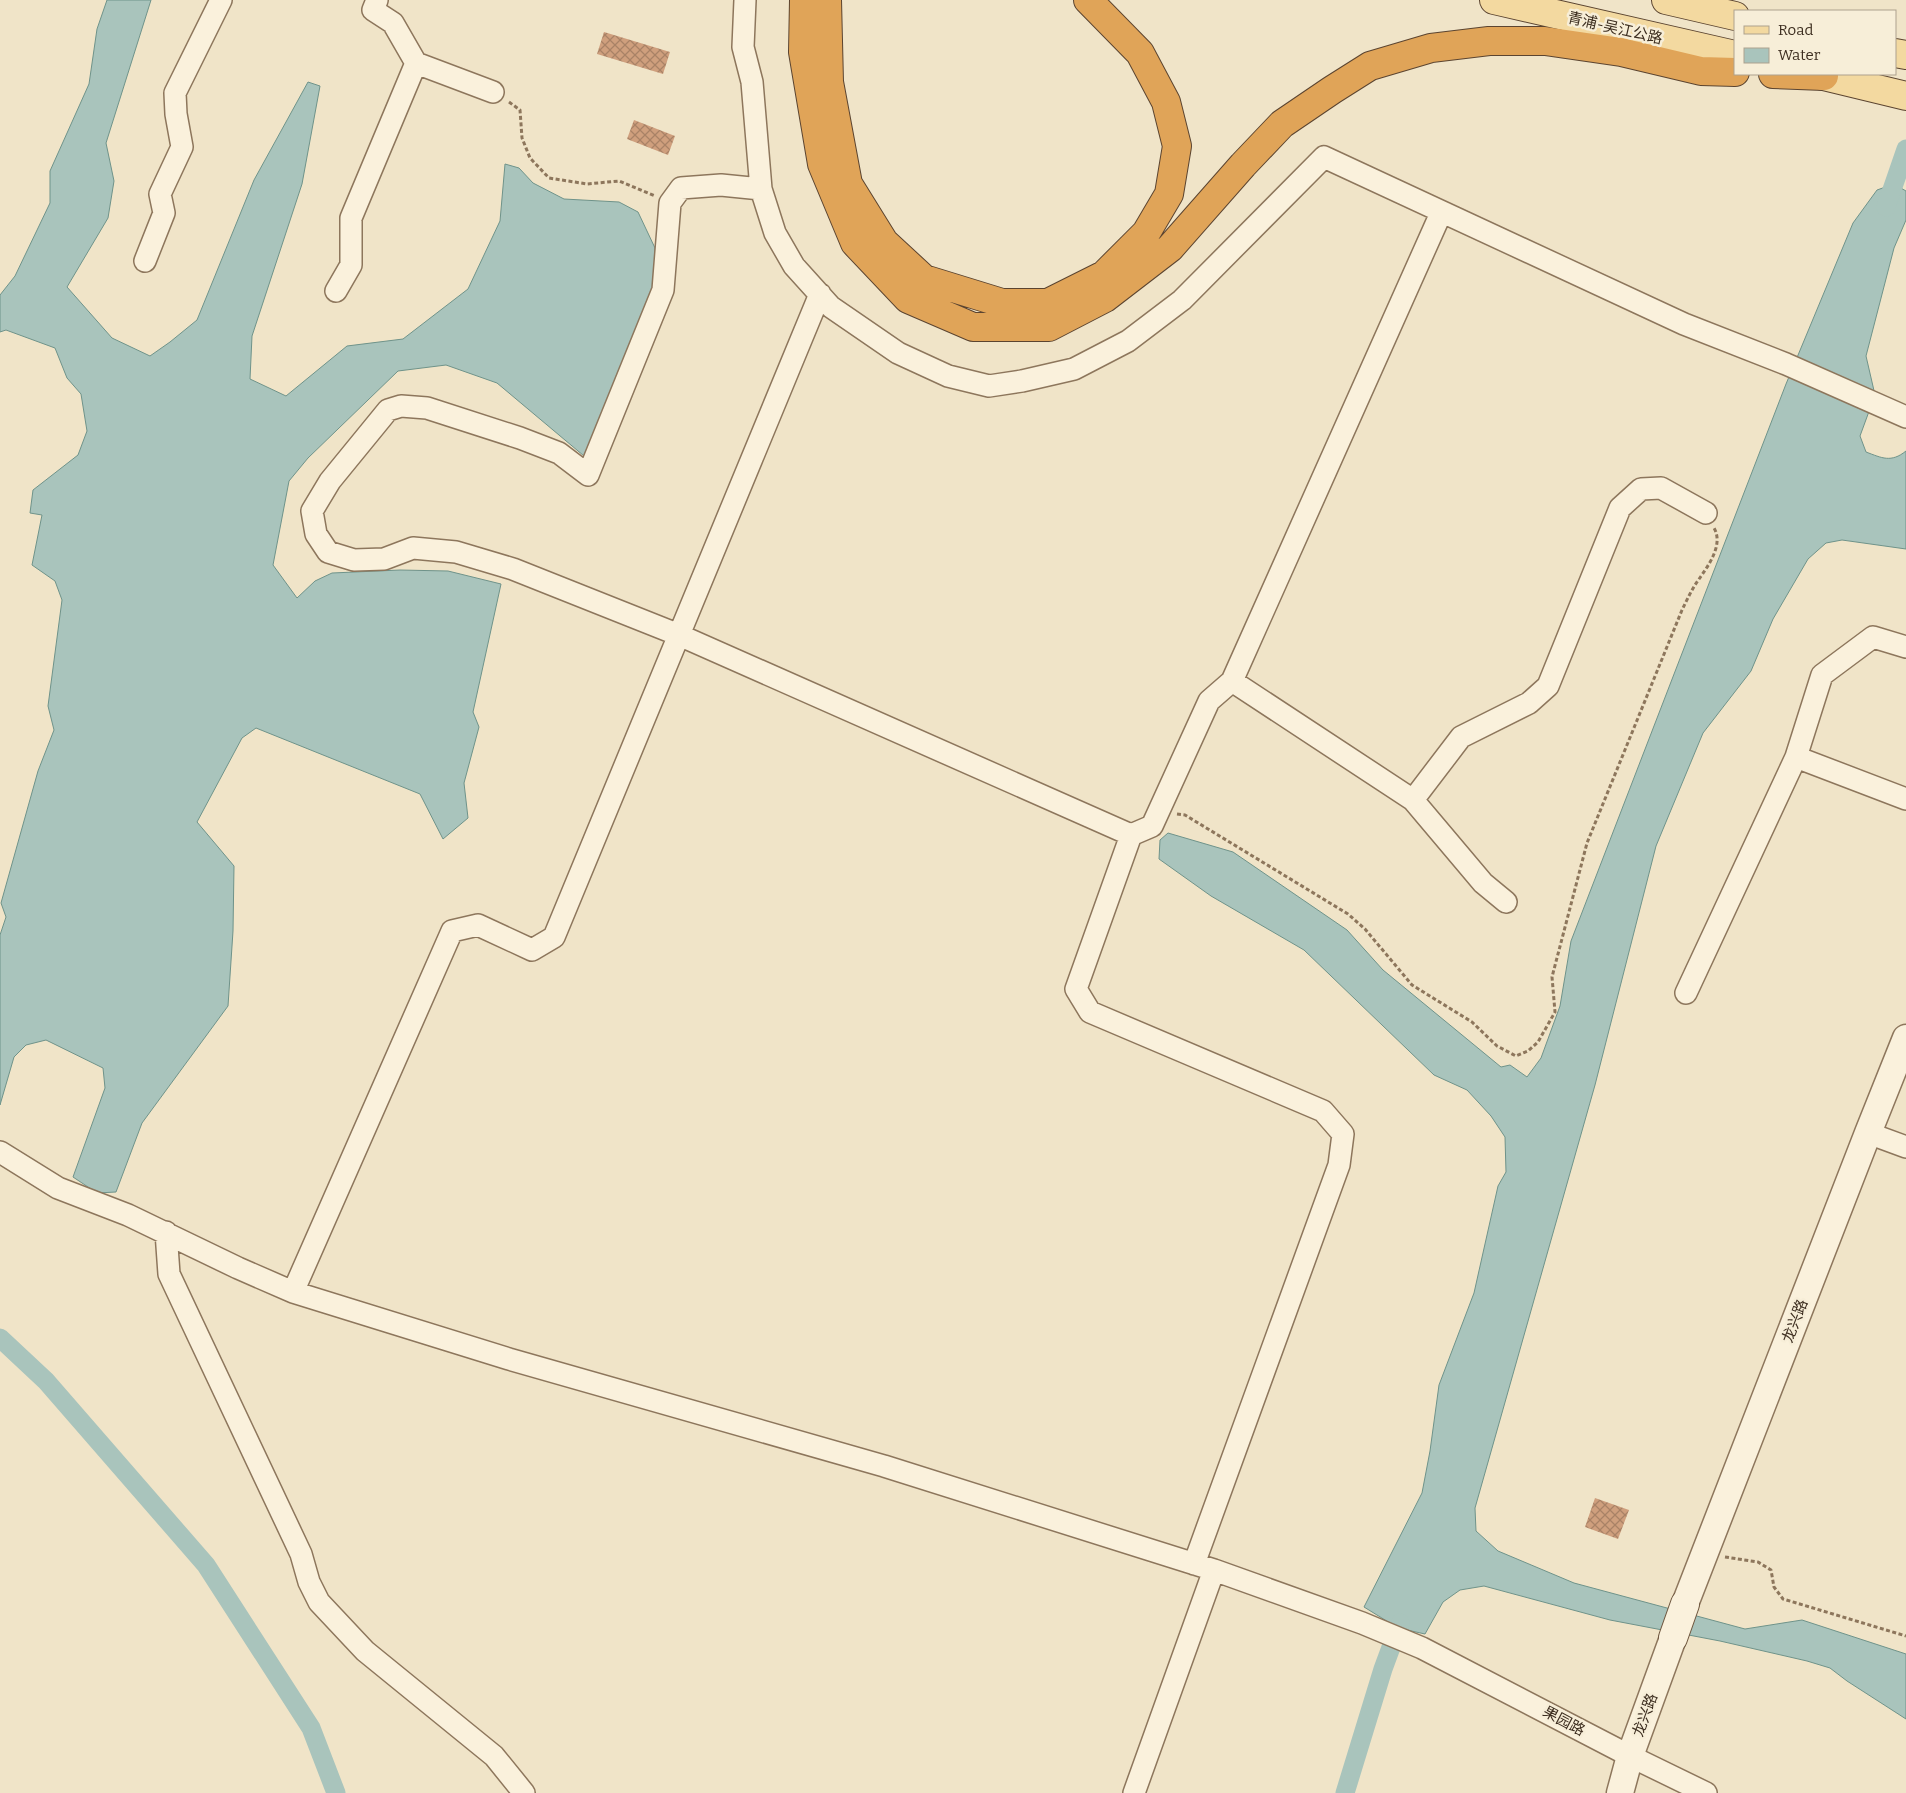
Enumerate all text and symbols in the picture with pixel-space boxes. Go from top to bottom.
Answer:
street label: 青浦-吴江公路 [1566,8,1664,48]
legend [1734,10,1896,75]
text: Road [1778,21,1813,39]
text: Water [1778,46,1821,64]
street label: 龙兴路 [1779,1297,1811,1345]
street label: 龙兴路 [1629,1691,1661,1739]
street label: 果园路 [1540,1702,1588,1740]

